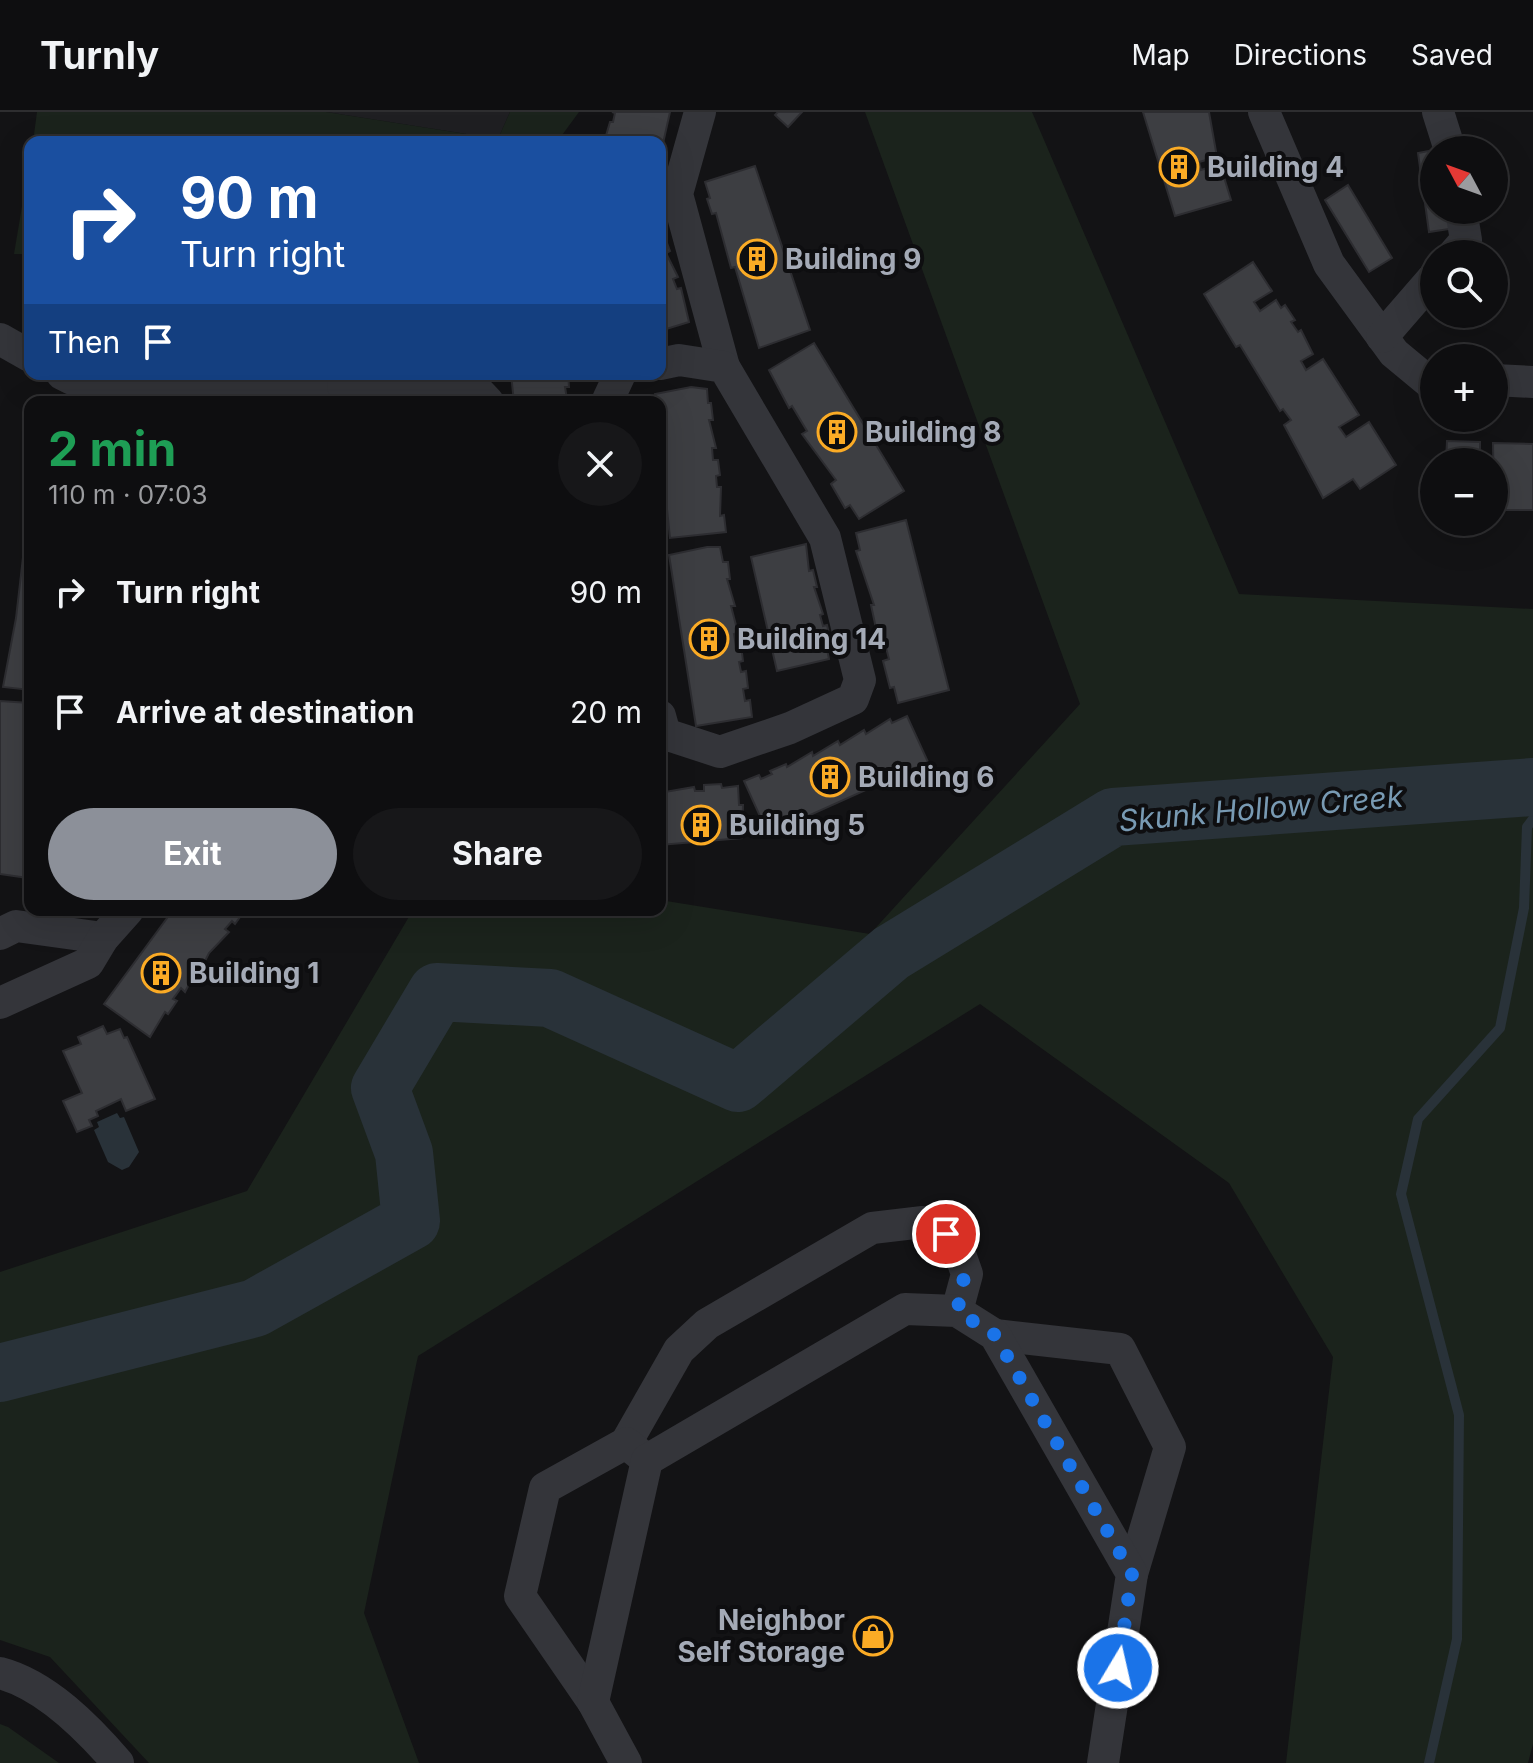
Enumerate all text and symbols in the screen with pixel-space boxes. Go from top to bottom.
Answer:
text: Turnly [40,32,159,78]
text: Map [1131,38,1190,72]
text: Directions [1234,38,1367,72]
text: Saved [1411,38,1493,72]
north arrow [1420,136,1508,224]
map controls [1420,136,1508,536]
building icon: Building 4 [1158,146,1200,188]
place label: Building 4 [1207,150,1344,184]
text: 90 m [180,164,319,232]
icon: right [48,168,152,272]
text: Turn right [180,232,345,276]
building icon: Building 9 [736,238,778,280]
button: search [1420,240,1508,328]
place label: Building 9 [785,242,921,276]
icon: arrive [136,320,180,364]
text: Then [48,324,120,360]
button: + [1420,344,1508,432]
building icon: Building 8 [816,411,858,453]
place label: Building 8 [865,415,1001,449]
text: 2 min [48,419,176,478]
button: close [558,422,642,506]
button: − [1420,448,1508,536]
text: 110 m · 07:03 [48,479,207,510]
icon: right [48,570,92,614]
text: Turn right [116,574,260,610]
text: 90 m [570,574,642,610]
building icon: Building 14 [688,618,730,660]
place label: Building 14 [737,622,886,656]
icon: arrive [48,690,92,734]
text: Arrive at destination [116,694,414,730]
text: 20 m [570,694,642,730]
building icon: Building 6 [809,756,851,798]
place label: Building 6 [858,760,994,794]
water label: Skunk Hollow Creek [1117,778,1405,838]
building icon: Building 5 [680,804,722,846]
button: Exit [48,808,337,900]
button: Share [353,808,642,900]
place label: Building 5 [729,808,865,842]
building icon: Building 1 [140,952,182,994]
place label: Building 1 [189,956,319,990]
pin [912,1200,980,1268]
icon: arrive [924,1212,968,1256]
place label: Neighbor Self Storage [677,1603,845,1669]
shop icon: Neighbor Self Storage [852,1615,894,1657]
position arrow [1076,1626,1160,1710]

